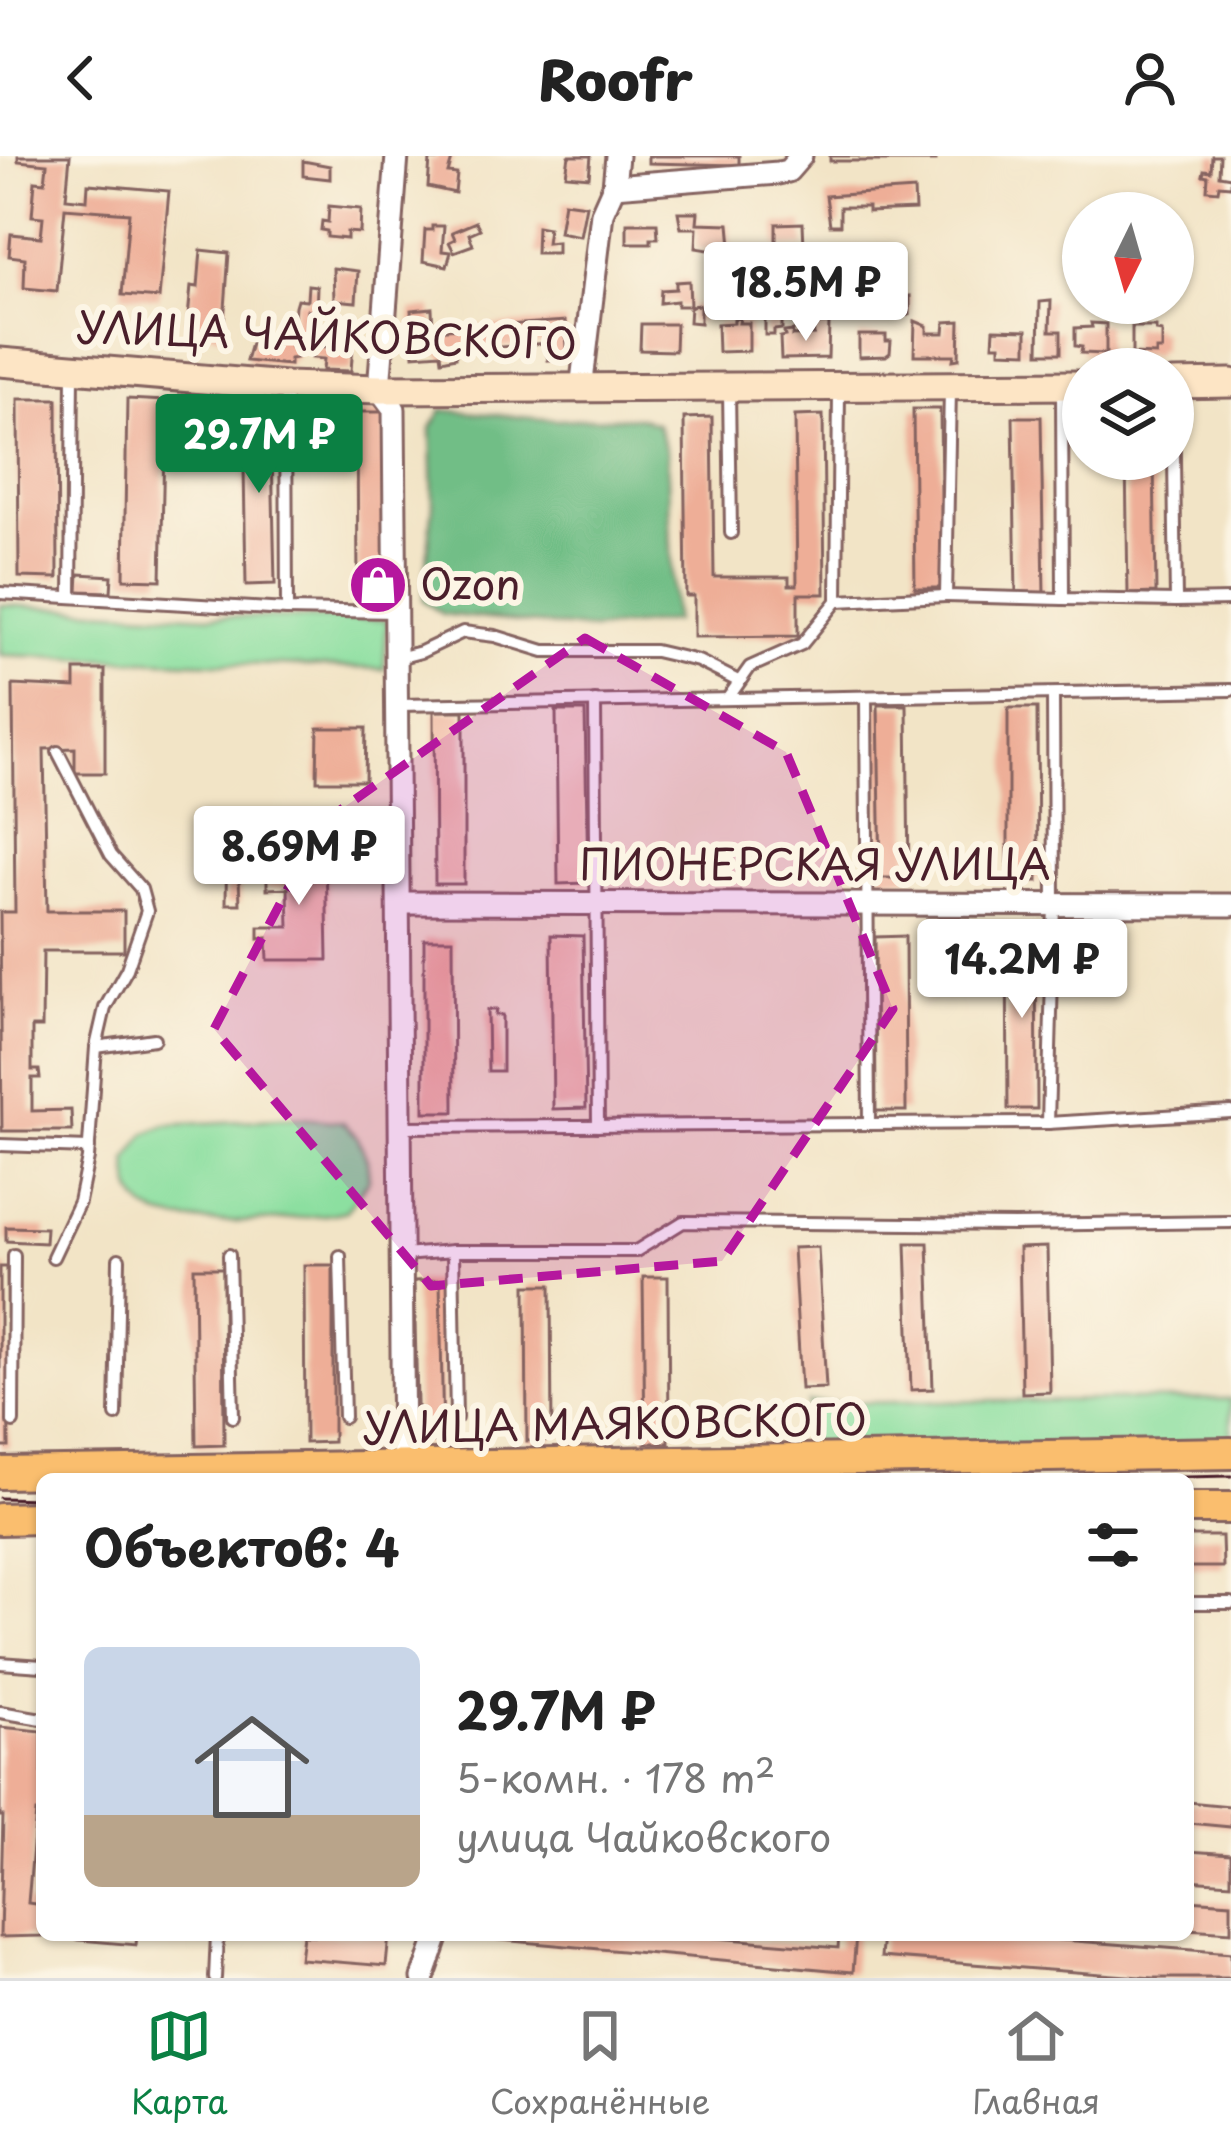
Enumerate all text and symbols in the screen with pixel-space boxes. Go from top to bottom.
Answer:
text: Roofr [538,38,693,119]
icon: back [48,45,114,111]
icon: person [1117,45,1183,111]
north arrow [1062,192,1194,324]
map controls [1062,192,1194,480]
pin: 18.5M ₽ [695,242,917,344]
text: 18.5M ₽ [731,251,881,310]
street label: УЛИЦА ЧАЙКОВСКОГО [76,293,578,374]
button: layers [1062,348,1194,480]
pin: 29.7M ₽ [148,394,370,496]
text: 29.7M ₽ [183,403,335,462]
place label: Ozon [420,551,520,614]
shop icon: Ozon [347,554,409,616]
pin: 8.69M ₽ [188,806,410,908]
text: 8.69M ₽ [221,815,377,874]
street label: ПИОНЕРСКАЯ УЛИЦА [579,831,1051,894]
pin: 14.2M ₽ [911,919,1133,1021]
text: 14.2M ₽ [944,928,1100,987]
street label: УЛИЦА МАЯКОВСКОГО [362,1386,868,1457]
text: Объектов: 4 [84,1507,400,1584]
icon: filters [1080,1512,1146,1578]
text: 29.7M ₽ [456,1670,656,1747]
icon: home [180,1695,324,1839]
text: 5-комн. · 178 m² [456,1747,775,1806]
text: улица Чайковского [456,1806,831,1865]
tab: Карта [131,2003,228,2125]
tab: Сохранённые [490,2003,710,2125]
tab: Главная [972,2003,1100,2125]

